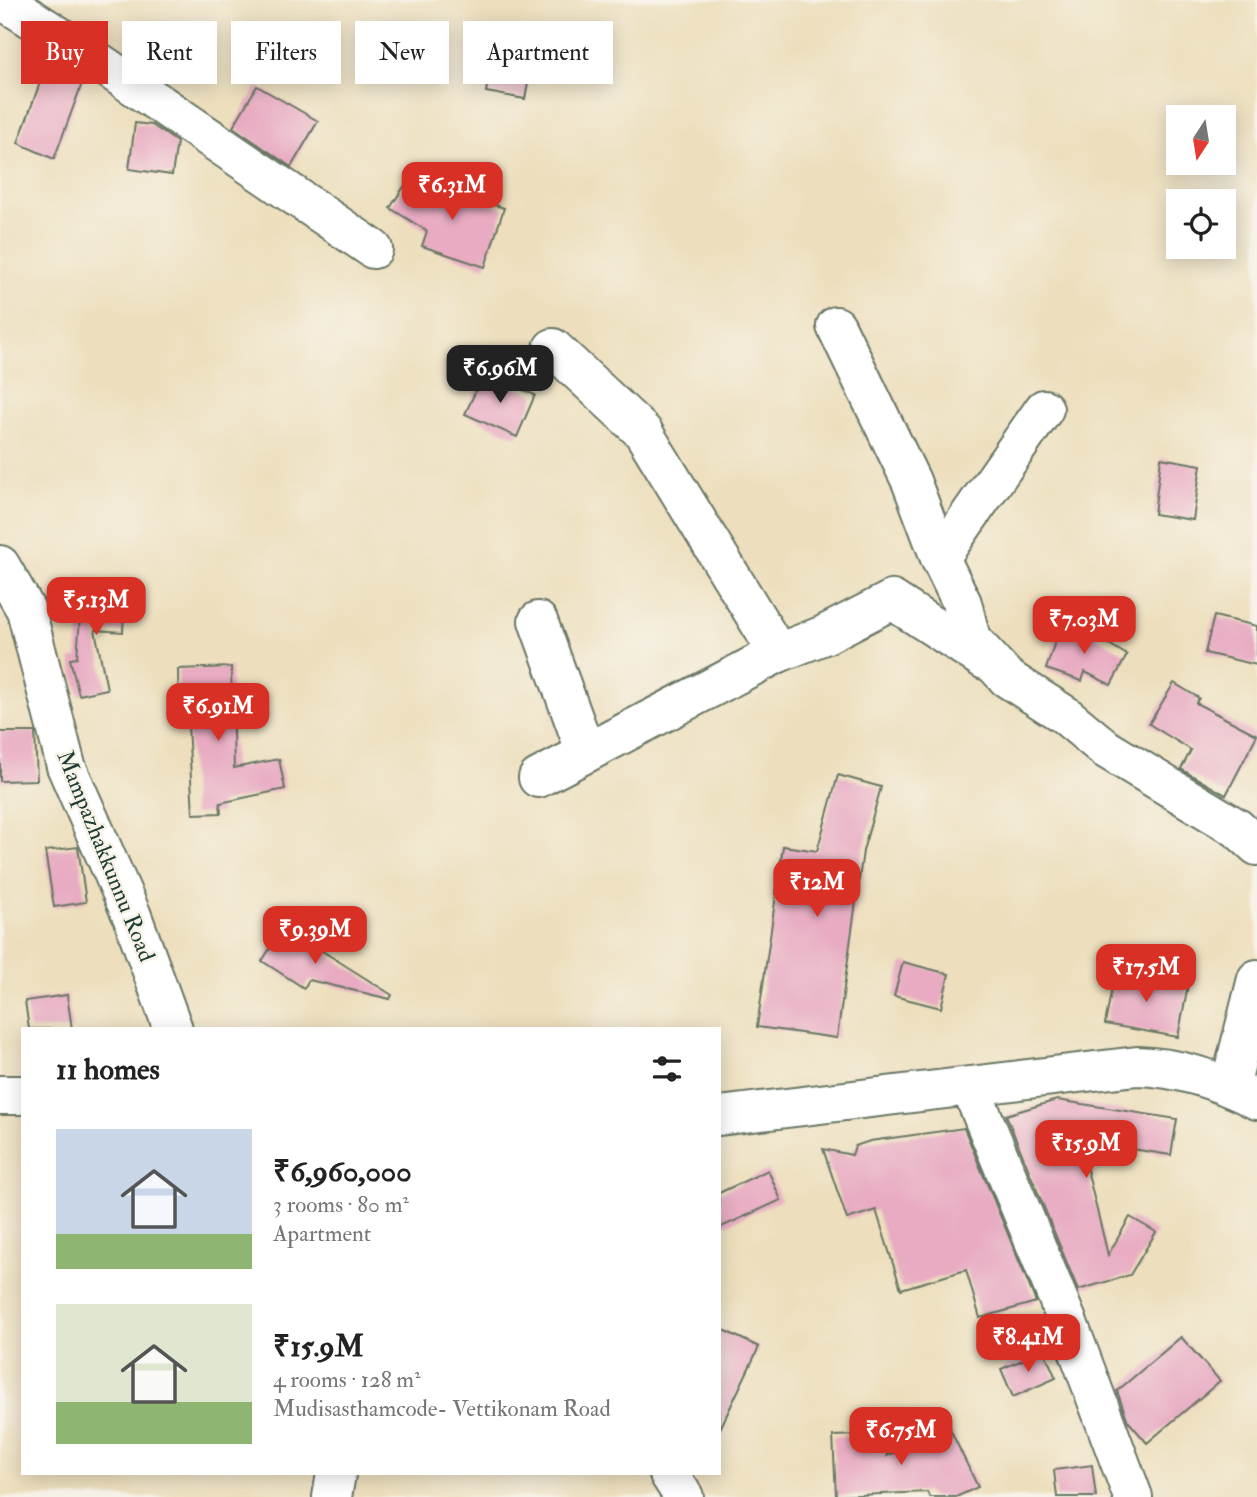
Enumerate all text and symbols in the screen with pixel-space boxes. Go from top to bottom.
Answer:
chip: Buy [21,21,108,84]
chip: Rent [122,21,217,84]
chip: Filters [231,21,341,84]
chip: New [355,21,449,84]
chip: Apartment [463,21,613,84]
north arrow [1166,105,1236,175]
map controls [1166,105,1236,259]
pin: ₹6.31M [395,162,509,222]
text: ₹6.31M [418,170,486,199]
button: locate [1166,189,1236,259]
pin: ₹6.96M [443,346,557,405]
text: ₹6.96M [463,353,537,382]
pin: ₹5.13M [39,578,153,637]
text: ₹5.13M [63,585,129,614]
pin: ₹7.03M [1027,596,1141,656]
text: ₹7.03M [1049,604,1119,633]
pin: ₹6.91M [161,684,275,743]
text: ₹6.91M [182,691,254,720]
street label: Mampazhakkunnu Road [49,746,162,966]
pin: ₹12M [776,860,858,919]
text: ₹12M [789,867,845,896]
pin: ₹9.39M [258,906,372,966]
text: ₹9.39M [279,914,351,943]
pin: ₹17.5M [1089,944,1203,1004]
text: ₹17.5M [1112,952,1180,981]
icon: filters [648,1050,686,1088]
text: 11 homes [56,1051,160,1088]
pin: ₹15.9M [1029,1120,1143,1180]
text: ₹15.9M [1051,1128,1121,1157]
text: ₹6,960,000 [273,1153,412,1190]
icon: home [112,1157,196,1241]
text: 3 rooms · 80 m² [273,1190,409,1219]
text: Apartment [273,1219,371,1248]
pin: ₹8.41M [971,1314,1085,1374]
text: ₹8.41M [992,1322,1064,1351]
text: ₹15.9M [273,1328,364,1365]
icon: home [112,1332,196,1416]
text: 4 rooms · 128 m² [273,1365,421,1394]
text: Mudisasthamcode- Vettikonam Road [273,1394,611,1423]
pin: ₹6.75M [844,1408,958,1467]
text: ₹6.75M [865,1415,937,1444]

